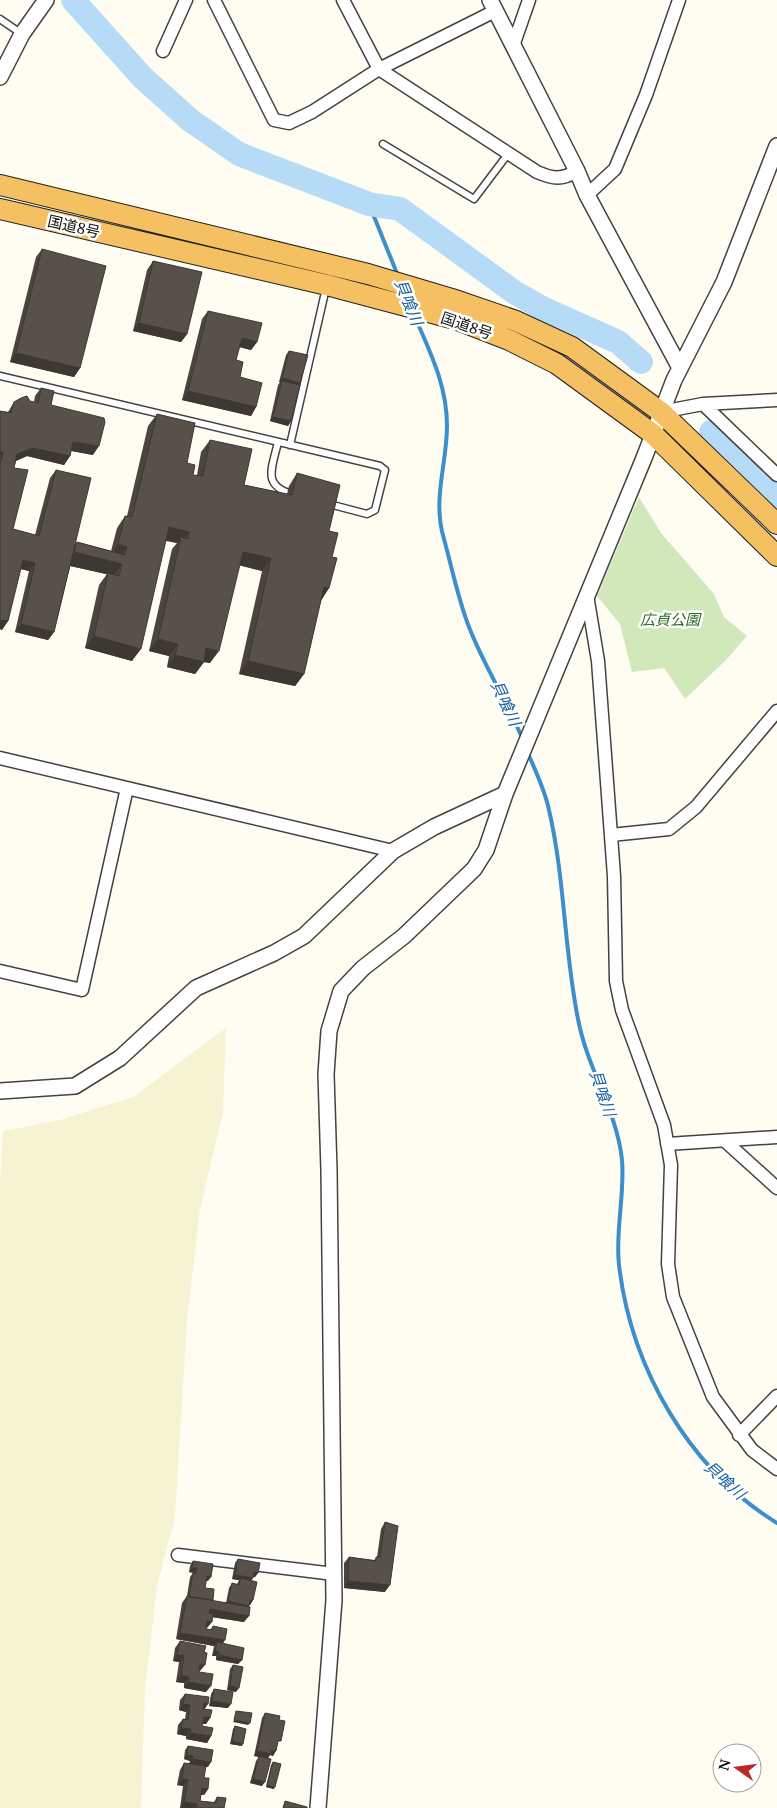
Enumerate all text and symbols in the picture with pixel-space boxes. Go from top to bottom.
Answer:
street label: 国道8号 [46,210,102,242]
water label: 貝喰川 [390,276,429,330]
street label: 国道8号 [439,307,495,343]
park label: 広貞公園 [640,609,702,629]
water label: 貝喰川 [486,677,527,731]
water label: 貝喰川 [585,1067,622,1121]
water label: 貝喰川 [700,1456,752,1506]
north arrow [712,1743,762,1793]
text: N [713,1757,734,1772]

